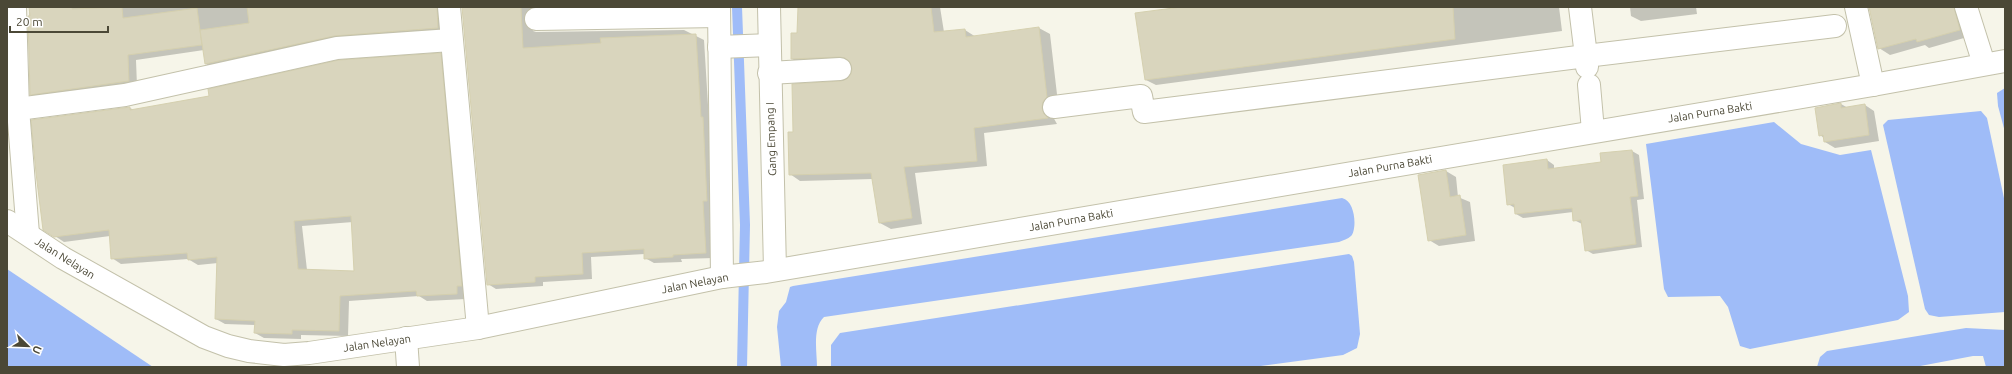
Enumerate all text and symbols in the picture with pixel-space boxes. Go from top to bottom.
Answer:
scale bar [10,8,108,34]
text: 20 m [16,15,43,28]
street label: Jalan Purna Bakti [1667,99,1753,125]
street label: Gang Empang I [764,102,778,176]
street label: Jalan Purna Bakti [1347,153,1433,179]
street label: Jalan Purna Bakti [1028,207,1114,233]
street label: Jalan Nelayan [33,235,97,281]
street label: Jalan Nelayan [660,271,730,295]
north arrow [8,326,48,366]
street label: Jalan Nelayan [342,332,412,354]
text: U [30,344,44,356]

